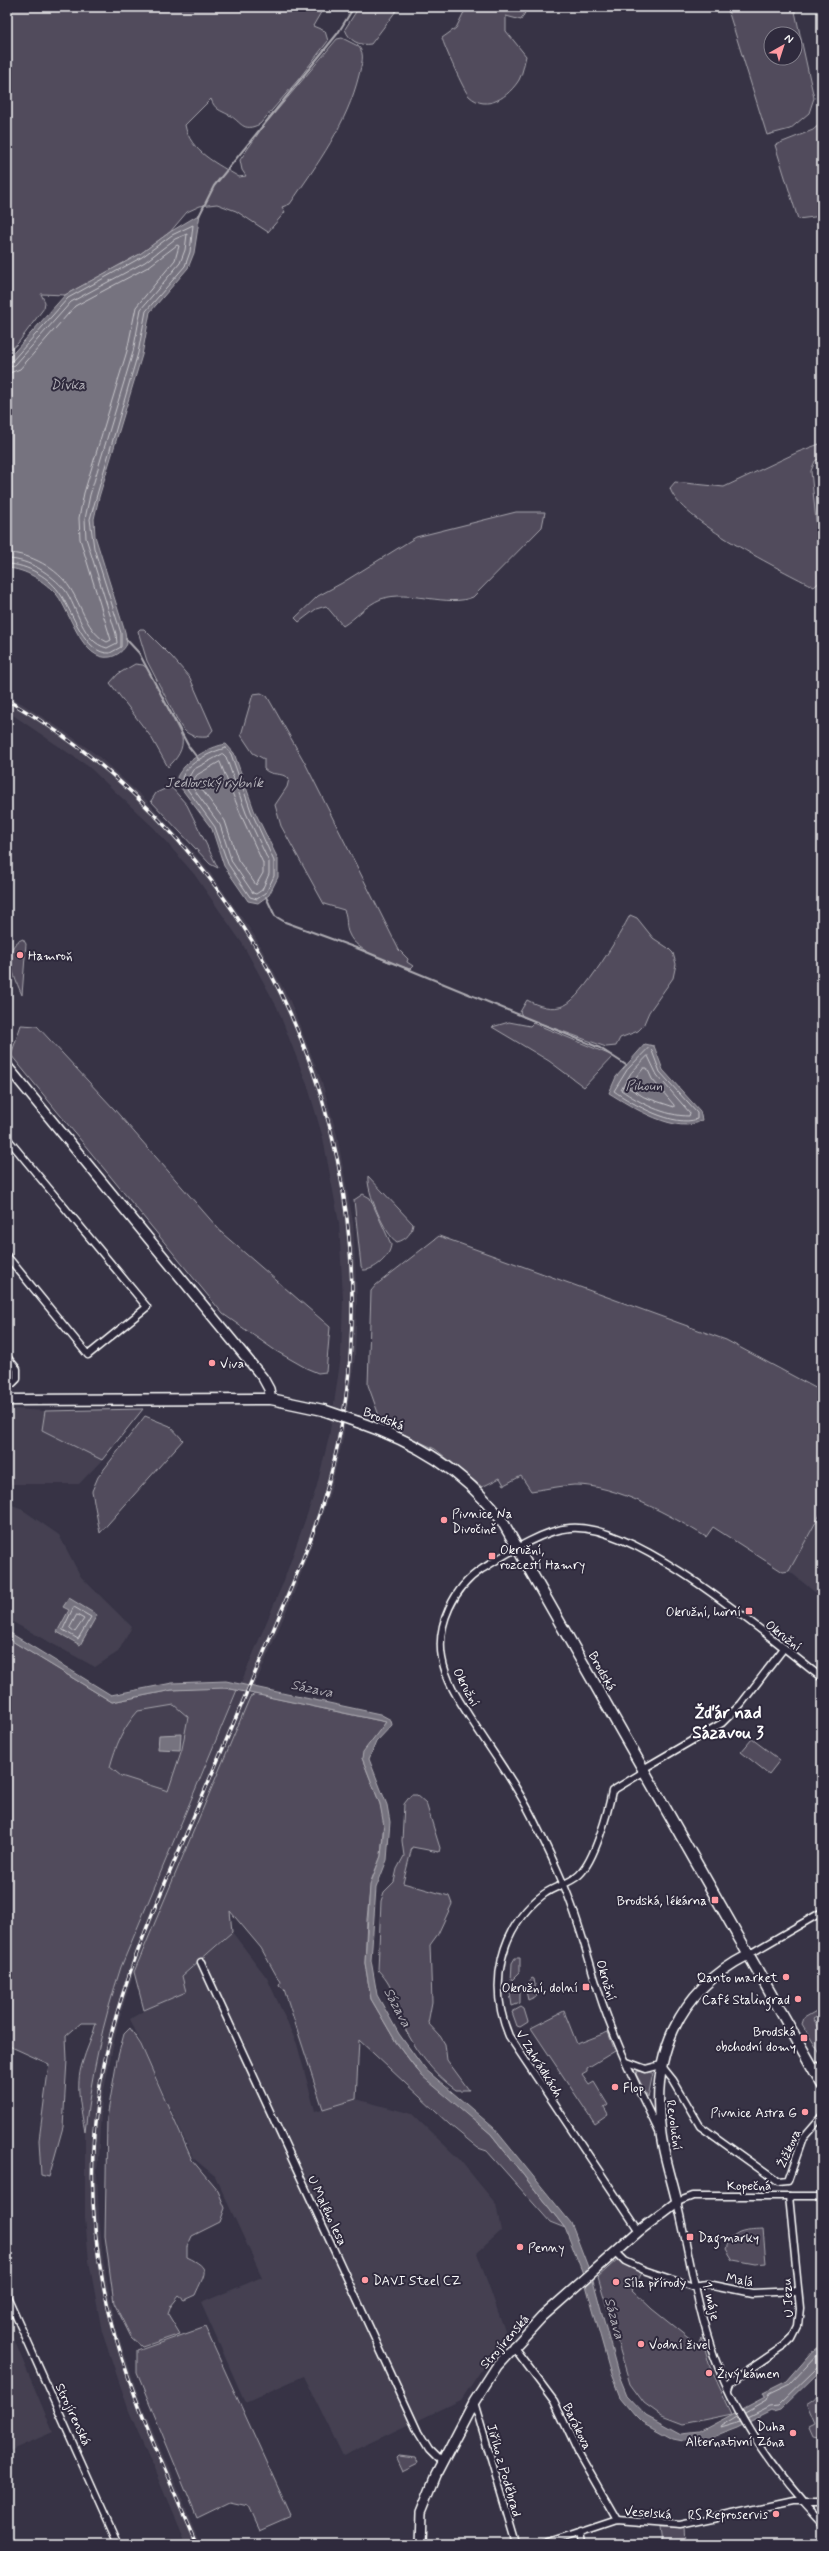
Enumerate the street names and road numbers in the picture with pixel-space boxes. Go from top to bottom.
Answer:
street label: Brodská [360,1404,407,1435]
street label: Okružní [761,1617,805,1656]
street label: Brodská [584,1649,620,1695]
street label: Okružní [448,1665,483,1710]
street label: Okružní [591,1958,620,2003]
street label: V Zahrádkách [511,2027,566,2101]
street label: Revoluční [662,2099,685,2152]
street label: Žižkova [773,2127,805,2170]
street label: U Malého lesa [303,2173,350,2248]
street label: Kopečná [727,2178,771,2195]
street label: Malá [725,2270,755,2291]
street label: U Jezu [779,2278,798,2318]
street label: 1. máje [698,2280,723,2322]
street label: Strojírenská [477,2311,534,2373]
street label: Strojírenská [51,2381,95,2449]
street label: Barákova [558,2401,595,2453]
street label: Jiřího z Poděbrad [482,2422,525,2519]
street label: Veselská [624,2503,672,2524]

